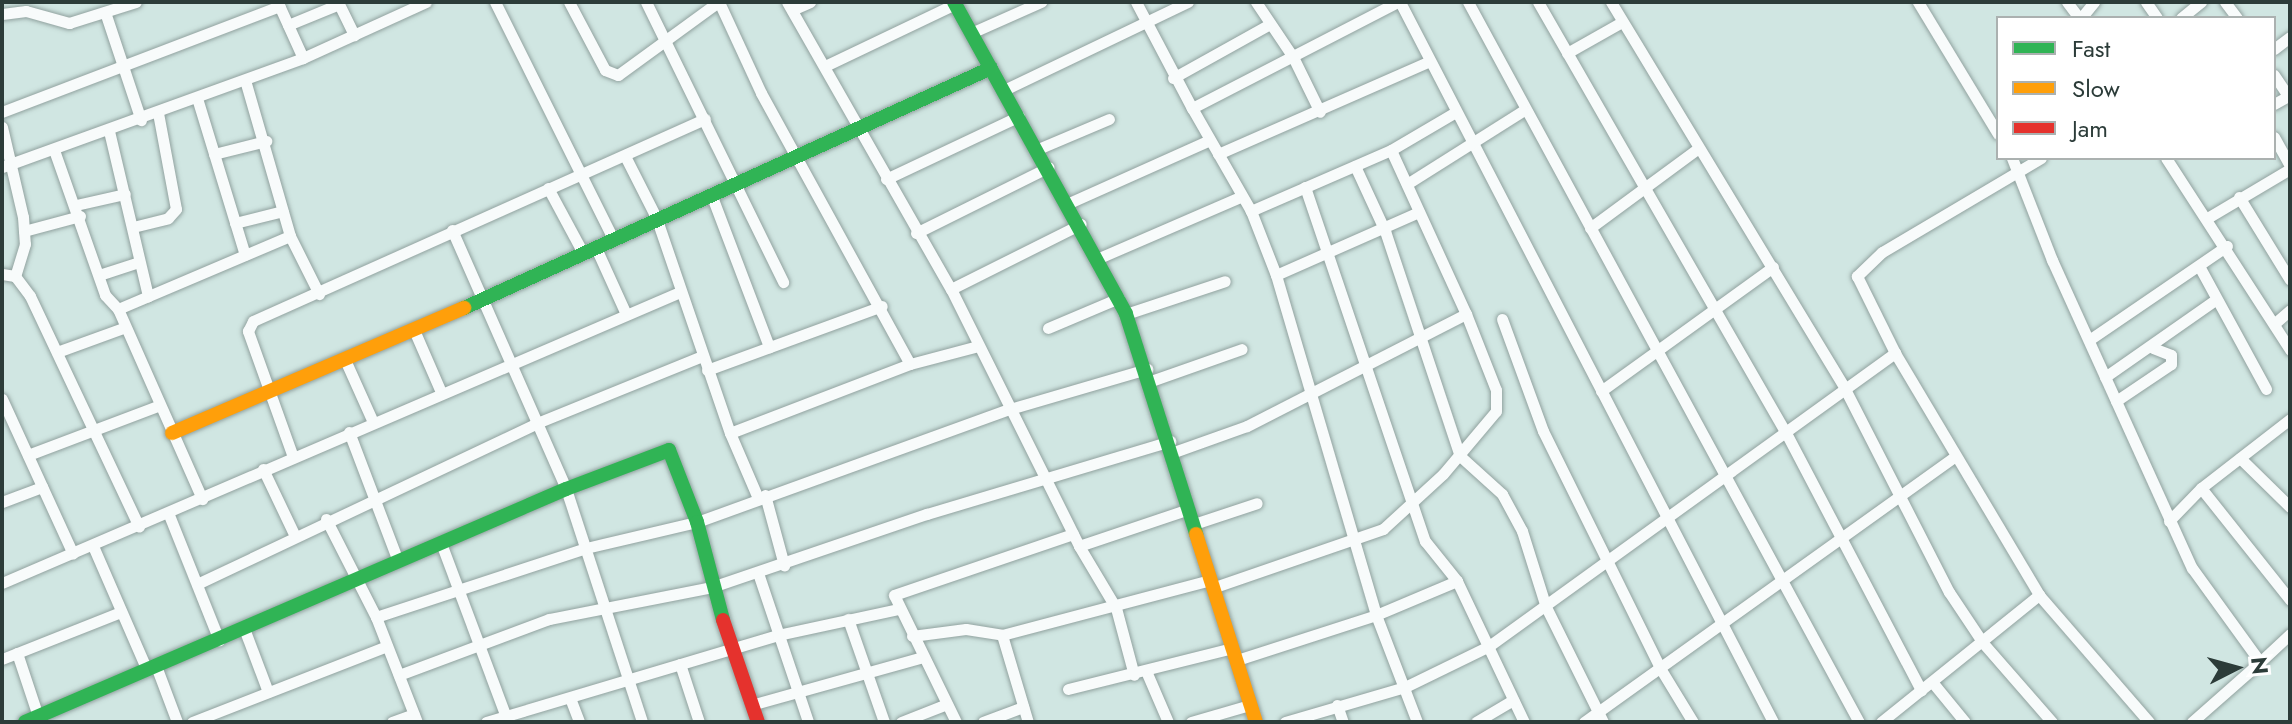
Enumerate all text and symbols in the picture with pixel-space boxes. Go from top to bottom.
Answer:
legend [1996,16,2276,160]
text: Fast [2072,31,2110,66]
text: Slow [2072,71,2120,106]
text: Jam [2072,111,2108,146]
north arrow [2196,628,2276,708]
text: N [2243,655,2277,676]

